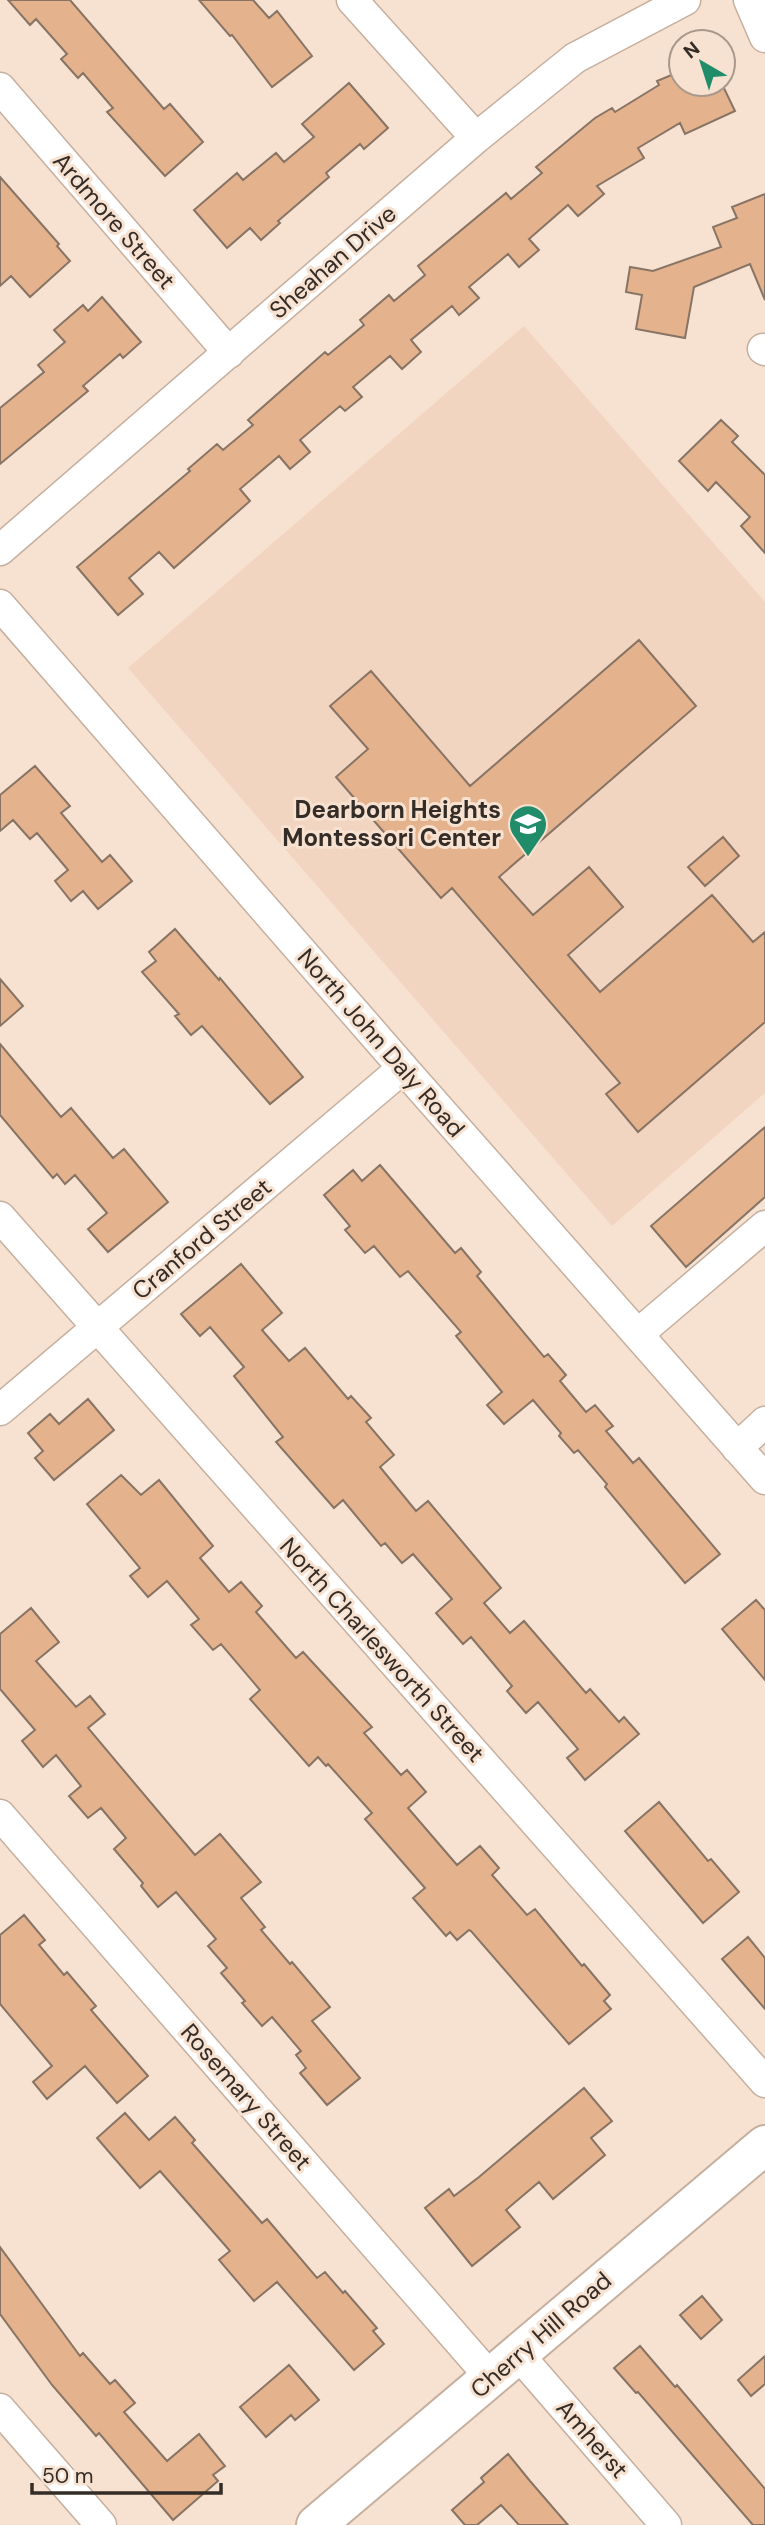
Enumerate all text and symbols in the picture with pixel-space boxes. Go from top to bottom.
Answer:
north arrow [667,28,737,98]
text: N [678,36,705,64]
street label: Ardmore Street [46,146,182,296]
street label: Sheahan Drive [263,198,403,325]
place label: Dearborn Heights Montessori Center [282,794,501,853]
school or university icon: Dearborn Heights Montessori Center [507,803,549,858]
street label: North John Daly Road [291,942,472,1143]
street label: Cranford Street [126,1171,278,1306]
street label: North Charlesworth Street [273,1531,491,1768]
street label: Rosemary Street [174,2017,319,2176]
street label: Cherry Hill Road [464,2265,618,2404]
street label: Amherst [550,2393,635,2485]
scale bar [32,2452,220,2496]
text: 50 m [42,2462,93,2490]

